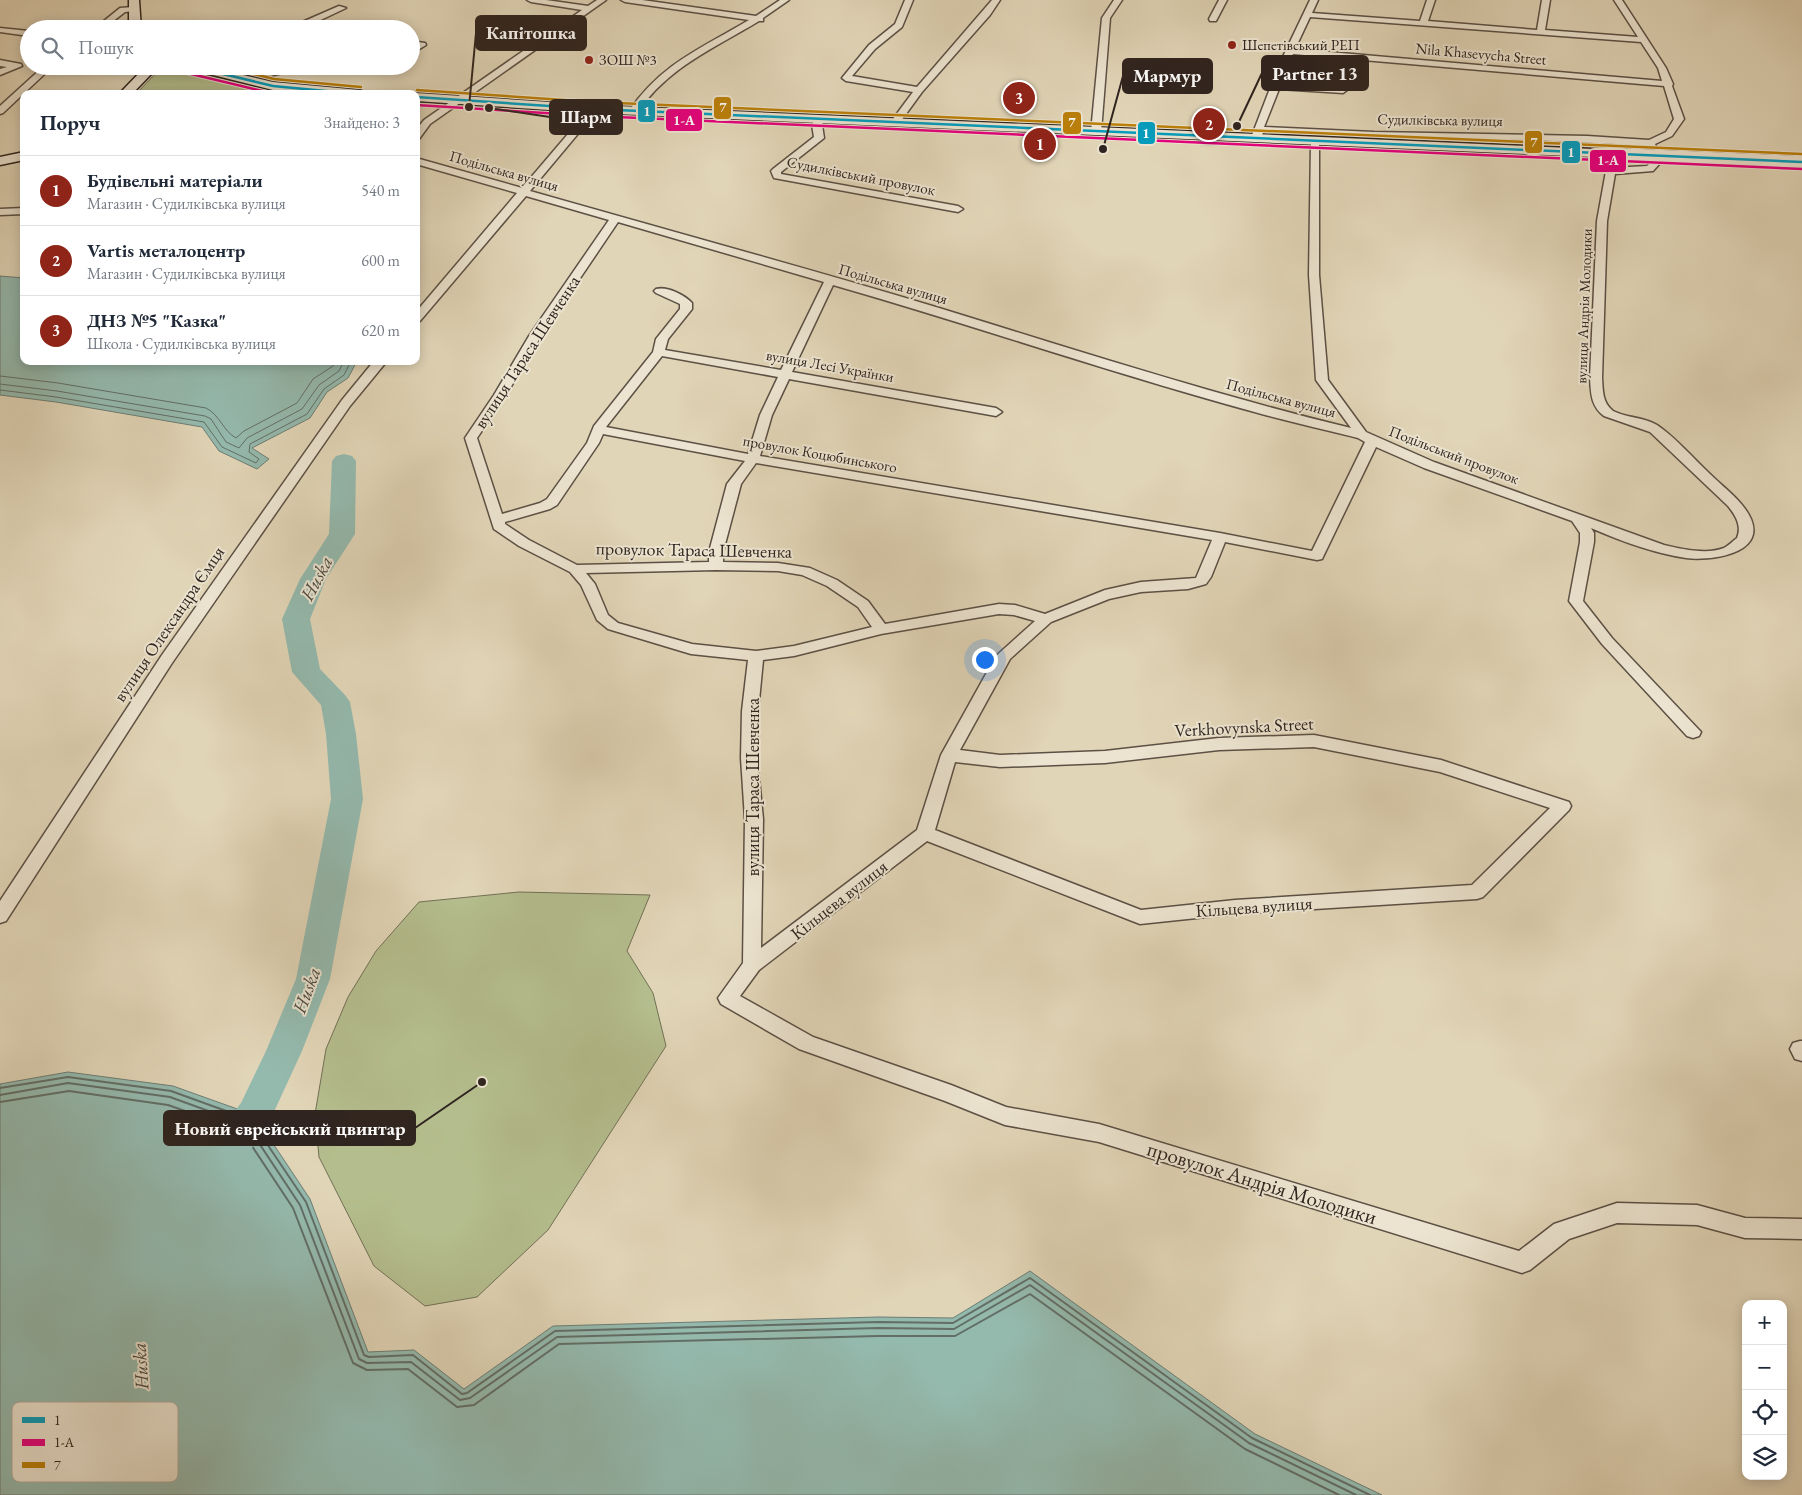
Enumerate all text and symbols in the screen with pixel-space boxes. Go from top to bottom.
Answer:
callout: Капітошка [476,16,586,50]
search box [20,20,420,75]
text: Капітошка [486,20,577,45]
icon: search [38,34,66,62]
text: Пошук [78,35,134,60]
place label: Шепетівський РЕП [1242,35,1360,54]
street label: Nila Khasevycha Street [1415,38,1548,69]
marker: Шепетівський РЕП [1226,39,1238,51]
place label: ЗОШ №3 [599,50,657,69]
marker: ЗОШ №3 [583,54,595,66]
callout: Partner 13 [1262,56,1368,90]
callout: Мармур [1123,59,1212,93]
text: Partner 13 [1272,61,1358,86]
text: Мармур [1133,63,1202,88]
pin: 3 [1003,79,1035,117]
line badge: 7 [713,96,732,120]
text: 7 [719,98,727,116]
line badge: 1 [637,99,656,123]
callout: Шарм [550,100,622,134]
text: 1 [643,102,651,120]
text: Шарм [560,104,612,129]
pin: 2 [1193,105,1225,143]
line badge: 1-А [665,108,703,132]
text: Поруч [40,109,100,136]
street label: Судилківська вулиця [1377,109,1503,130]
text: 1-А [673,111,696,129]
line badge: 7 [1062,111,1082,135]
text: Знайдено: 3 [324,112,400,133]
text: 7 [1068,113,1076,131]
line badge: 1 [1137,121,1156,145]
text: 1 [1142,124,1150,142]
pin: 1 [1024,125,1056,163]
line badge: 7 [1524,130,1543,154]
text: 7 [1530,133,1538,151]
line badge: 1 [1561,140,1581,164]
text: 1 [1567,143,1575,161]
street label: Подільська вулиця [447,146,561,195]
line badge: 1-А [1589,149,1627,173]
text: 1-А [1597,151,1620,169]
street label: Судилківський провулок [785,152,937,199]
text: Будівельні матеріали [87,168,263,193]
text: 1 [52,180,60,201]
text: 540 m [361,180,400,201]
text: Магазин · Судилківська вулиця [87,193,286,214]
street label: вулиця Андрія Молодики [1571,228,1596,384]
text: Vartis металоцентр [87,238,245,263]
text: 2 [52,250,60,271]
text: 600 m [361,250,400,271]
street label: Подільська вулиця [836,259,950,308]
text: Магазин · Судилківська вулиця [87,263,286,284]
street label: вулиця Тараса Шевченка [468,270,585,433]
text: ДНЗ №5 "Казка" [87,308,226,333]
text: 3 [52,320,60,341]
text: 620 m [361,320,400,341]
text: Школа · Судилківська вулиця [87,333,276,354]
street label: вулиця Лесі Українки [765,345,896,386]
street label: Подільська вулиця [1224,374,1338,421]
street label: Подільський провулок [1386,421,1522,488]
street label: провулок Коцюбинського [742,431,899,476]
street label: провулок Тараса Шевченка [596,536,793,563]
street label: вулиця Олександра Ємця [108,541,229,706]
water label: Huska [294,552,338,606]
your location [972,647,998,673]
street label: вулиця Тараса Шевченка [741,697,764,876]
street label: Verkhovynska Street [1174,711,1315,742]
street label: Кільцева вулиця [786,855,892,945]
street label: Кільцева вулиця [1195,891,1313,922]
water label: Huska [286,964,326,1017]
callout: Новий єврейський цвинтар [164,1111,415,1145]
text: Новий єврейський цвинтар [175,1116,406,1141]
street label: провулок Андрія Молодики [1144,1135,1380,1230]
map controls [1742,1300,1787,1480]
button: + [1742,1300,1787,1345]
water label: Huska [126,1342,155,1391]
button: − [1742,1345,1787,1390]
button: locate [1742,1390,1787,1435]
legend [12,1402,178,1482]
text: 1 [54,1411,61,1429]
text: 1-А [54,1433,75,1451]
button: layers [1742,1435,1787,1480]
text: 7 [54,1456,61,1474]

